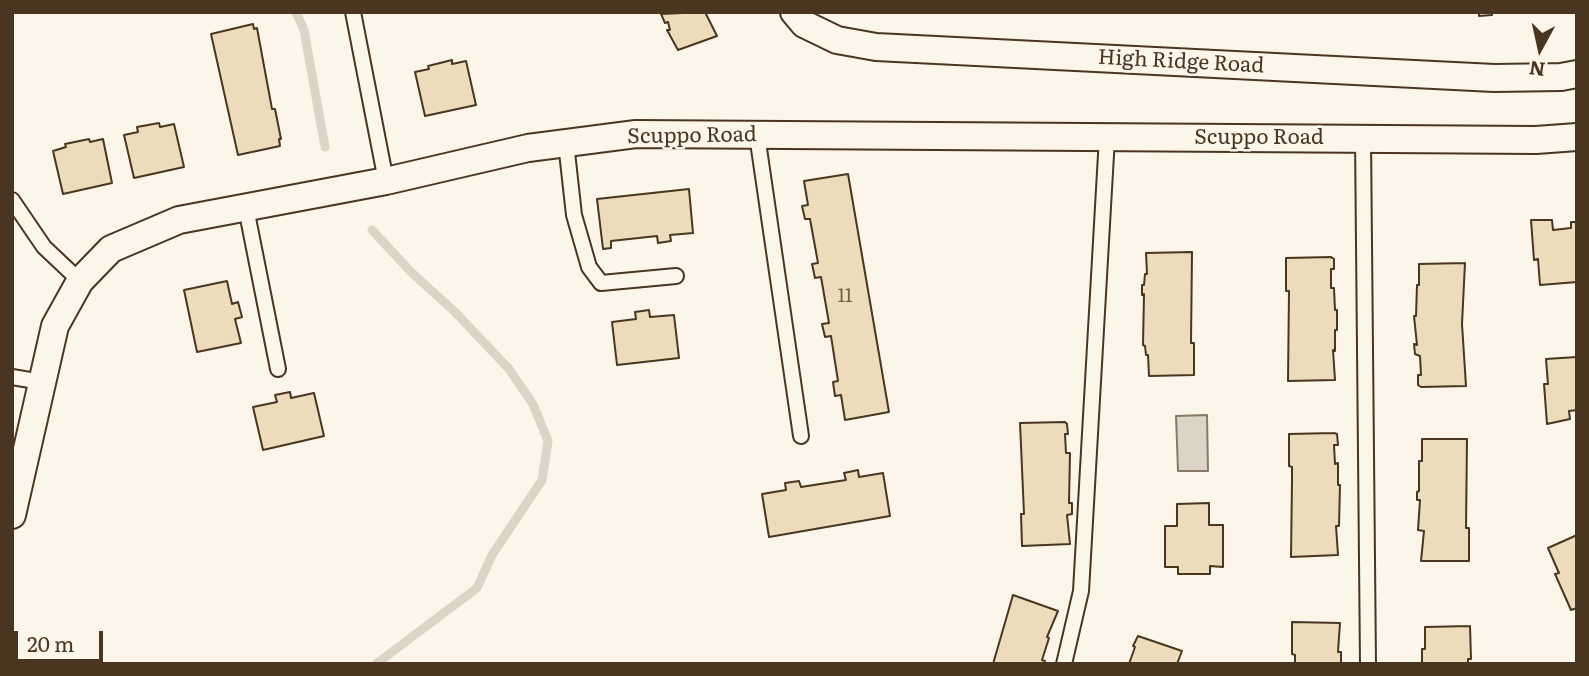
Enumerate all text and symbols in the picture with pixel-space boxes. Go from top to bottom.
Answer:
north arrow [1505,14,1575,84]
street label: High Ridge Road [1097,45,1265,79]
text: N [1527,55,1547,85]
street label: Scuppo Road [627,122,757,150]
street label: Scuppo Road [1194,125,1324,151]
house number: 11 [838,286,852,308]
scale bar [18,616,107,660]
text: 20 m [27,627,74,658]

